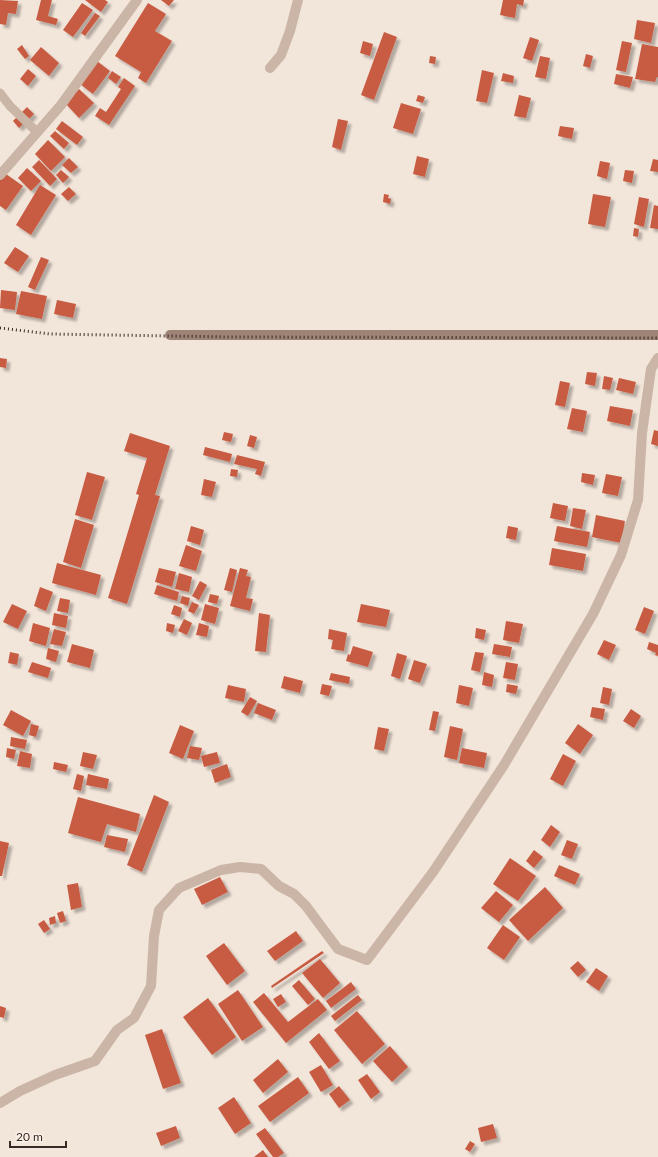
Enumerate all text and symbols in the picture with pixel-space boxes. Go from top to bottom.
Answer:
scale bar [10,1123,66,1149]
text: 20 m [16,1129,43,1144]

